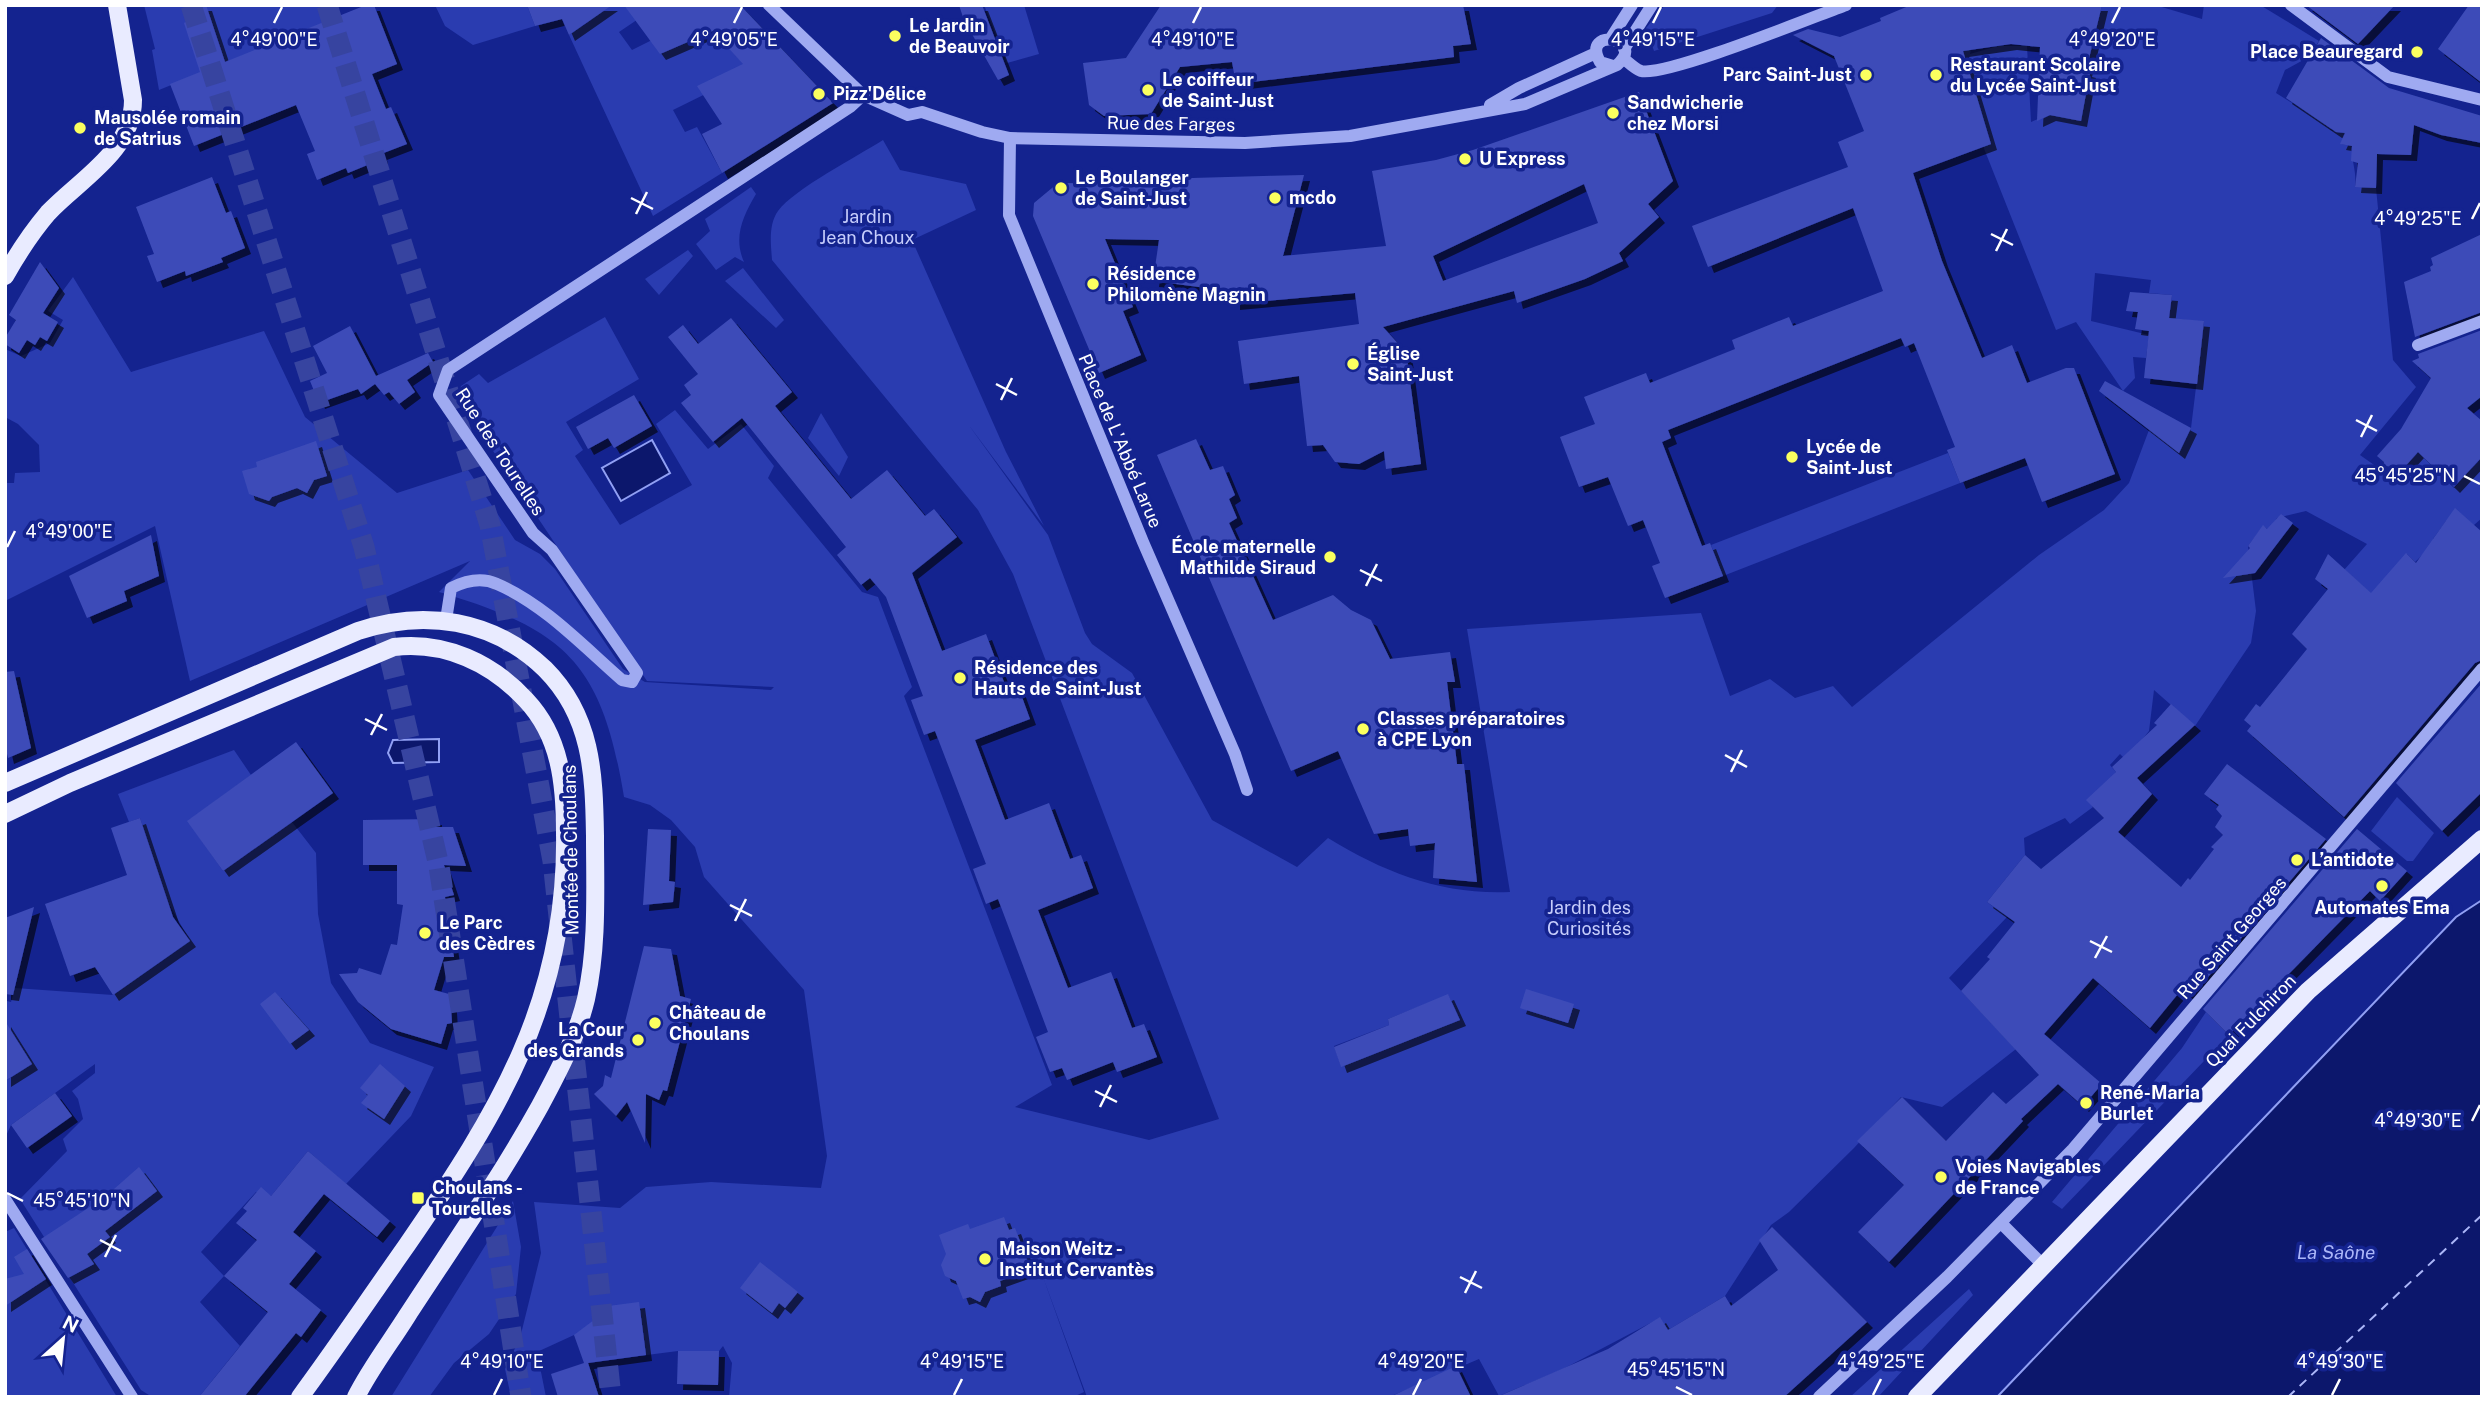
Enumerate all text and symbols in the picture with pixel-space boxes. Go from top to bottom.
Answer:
place label: Le Jardin de Beauvoir [909,15,1010,57]
marker: Le Jardin de Beauvoir [887,28,903,44]
text: 4°49'00"E [230,29,318,50]
text: 4°49'05"E [690,29,778,50]
text: 4°49'10"E [1151,29,1235,50]
text: 4°49'15"E [1611,29,1695,50]
text: 4°49'20"E [2068,29,2156,50]
place label: Place Beauregard [2250,41,2403,62]
marker: Place Beauregard [2409,44,2425,60]
place label: Restaurant Scolaire du Lycée Saint-Just [1950,54,2121,96]
place label: Parc Saint-Just [1722,64,1852,85]
marker: Parc Saint-Just [1858,67,1874,83]
marker: Restaurant Scolaire du Lycée Saint-Just [1928,67,1944,83]
place label: Le coiffeur de Saint-Just [1162,69,1274,111]
marker: Le coiffeur de Saint-Just [1140,82,1156,98]
place label: Pizz'Délice [833,83,926,104]
marker: Pizz'Délice [811,86,827,102]
place label: Sandwicherie chez Morsi [1627,92,1744,134]
marker: Sandwicherie chez Morsi [1605,105,1621,121]
place label: Mausolée romain de Satrius [94,107,241,149]
street label: Rue des Farges [1107,112,1235,135]
marker: Mausolée romain de Satrius [72,120,88,136]
place label: U Express [1479,148,1566,169]
marker: U Express [1457,151,1473,167]
place label: Le Boulanger de Saint-Just [1075,167,1189,209]
marker: Le Boulanger de Saint-Just [1053,180,1069,196]
place label: mcdo [1289,187,1336,208]
marker: mcdo [1267,190,1283,206]
park label: Jardin Jean Choux [819,206,915,248]
text: 4°49'25"E [2374,208,2462,229]
place label: Résidence Philomène Magnin [1107,263,1266,305]
marker: Résidence Philomène Magnin [1085,276,1101,292]
place label: Église Saint-Just [1367,342,1454,385]
street label: Place de L'Abbé Larue [1074,351,1167,531]
marker: Église Saint-Just [1345,356,1361,372]
street label: Rue des Tourelles [451,384,549,519]
place label: Lycée de Saint-Just [1806,436,1893,478]
marker: Lycée de Saint-Just [1784,449,1800,465]
text: 45°45'25"N [2354,465,2456,486]
text: 4°49'00"E [25,521,113,542]
place label: École maternelle Mathilde Siraud [1171,535,1316,578]
marker: École maternelle Mathilde Siraud [1322,549,1338,565]
place label: Résidence des Hauts de Saint-Just [974,657,1141,699]
marker: Résidence des Hauts de Saint-Just [952,670,968,686]
place label: Classes préparatoires à CPE Lyon [1377,708,1565,750]
marker: Classes préparatoires à CPE Lyon [1355,721,1371,737]
street label: Montée de Choulans [559,765,582,935]
place label: L’antidote [2311,849,2394,870]
marker: L’antidote [2289,852,2305,868]
street label: Rue Saint Georges [2173,872,2290,1003]
marker: Automates Ema [2374,878,2390,894]
park label: Jardin des Curiosités [1547,897,1631,939]
place label: Automates Ema [2314,897,2450,918]
place label: Le Parc des Cèdres [439,912,535,954]
marker: Le Parc des Cèdres [417,925,433,941]
street label: Quai Fulchiron [2201,970,2300,1071]
place label: Château de Choulans [669,1002,766,1044]
marker: Château de Choulans [647,1015,663,1031]
place label: La Cour des Grands [527,1019,625,1061]
marker: La Cour des Grands [630,1032,646,1048]
place label: René-Maria Burlet [2100,1082,2200,1124]
marker: René-Maria Burlet [2078,1095,2094,1111]
text: 4°49'30"E [2374,1110,2462,1131]
place label: Voies Navigables de France [1955,1156,2101,1198]
marker: Voies Navigables de France [1933,1169,1949,1185]
place label: Choulans - Tourelles [432,1177,523,1219]
text: 45°45'10"N [33,1190,131,1211]
marker: Choulans - Tourelles [410,1190,426,1206]
place label: Maison Weitz - Institut Cervantès [999,1238,1154,1280]
water label: La Saône [2297,1241,2375,1263]
marker: Maison Weitz - Institut Cervantès [977,1251,993,1267]
north arrow [28,1304,98,1374]
text: N [59,1311,82,1337]
text: 4°49'10"E [460,1351,544,1372]
text: 4°49'15"E [920,1351,1004,1372]
text: 4°49'20"E [1377,1351,1465,1372]
text: 4°49'25"E [1837,1351,1925,1372]
text: 4°49'30"E [2296,1351,2384,1372]
text: 45°45'15"N [1627,1359,1725,1380]

